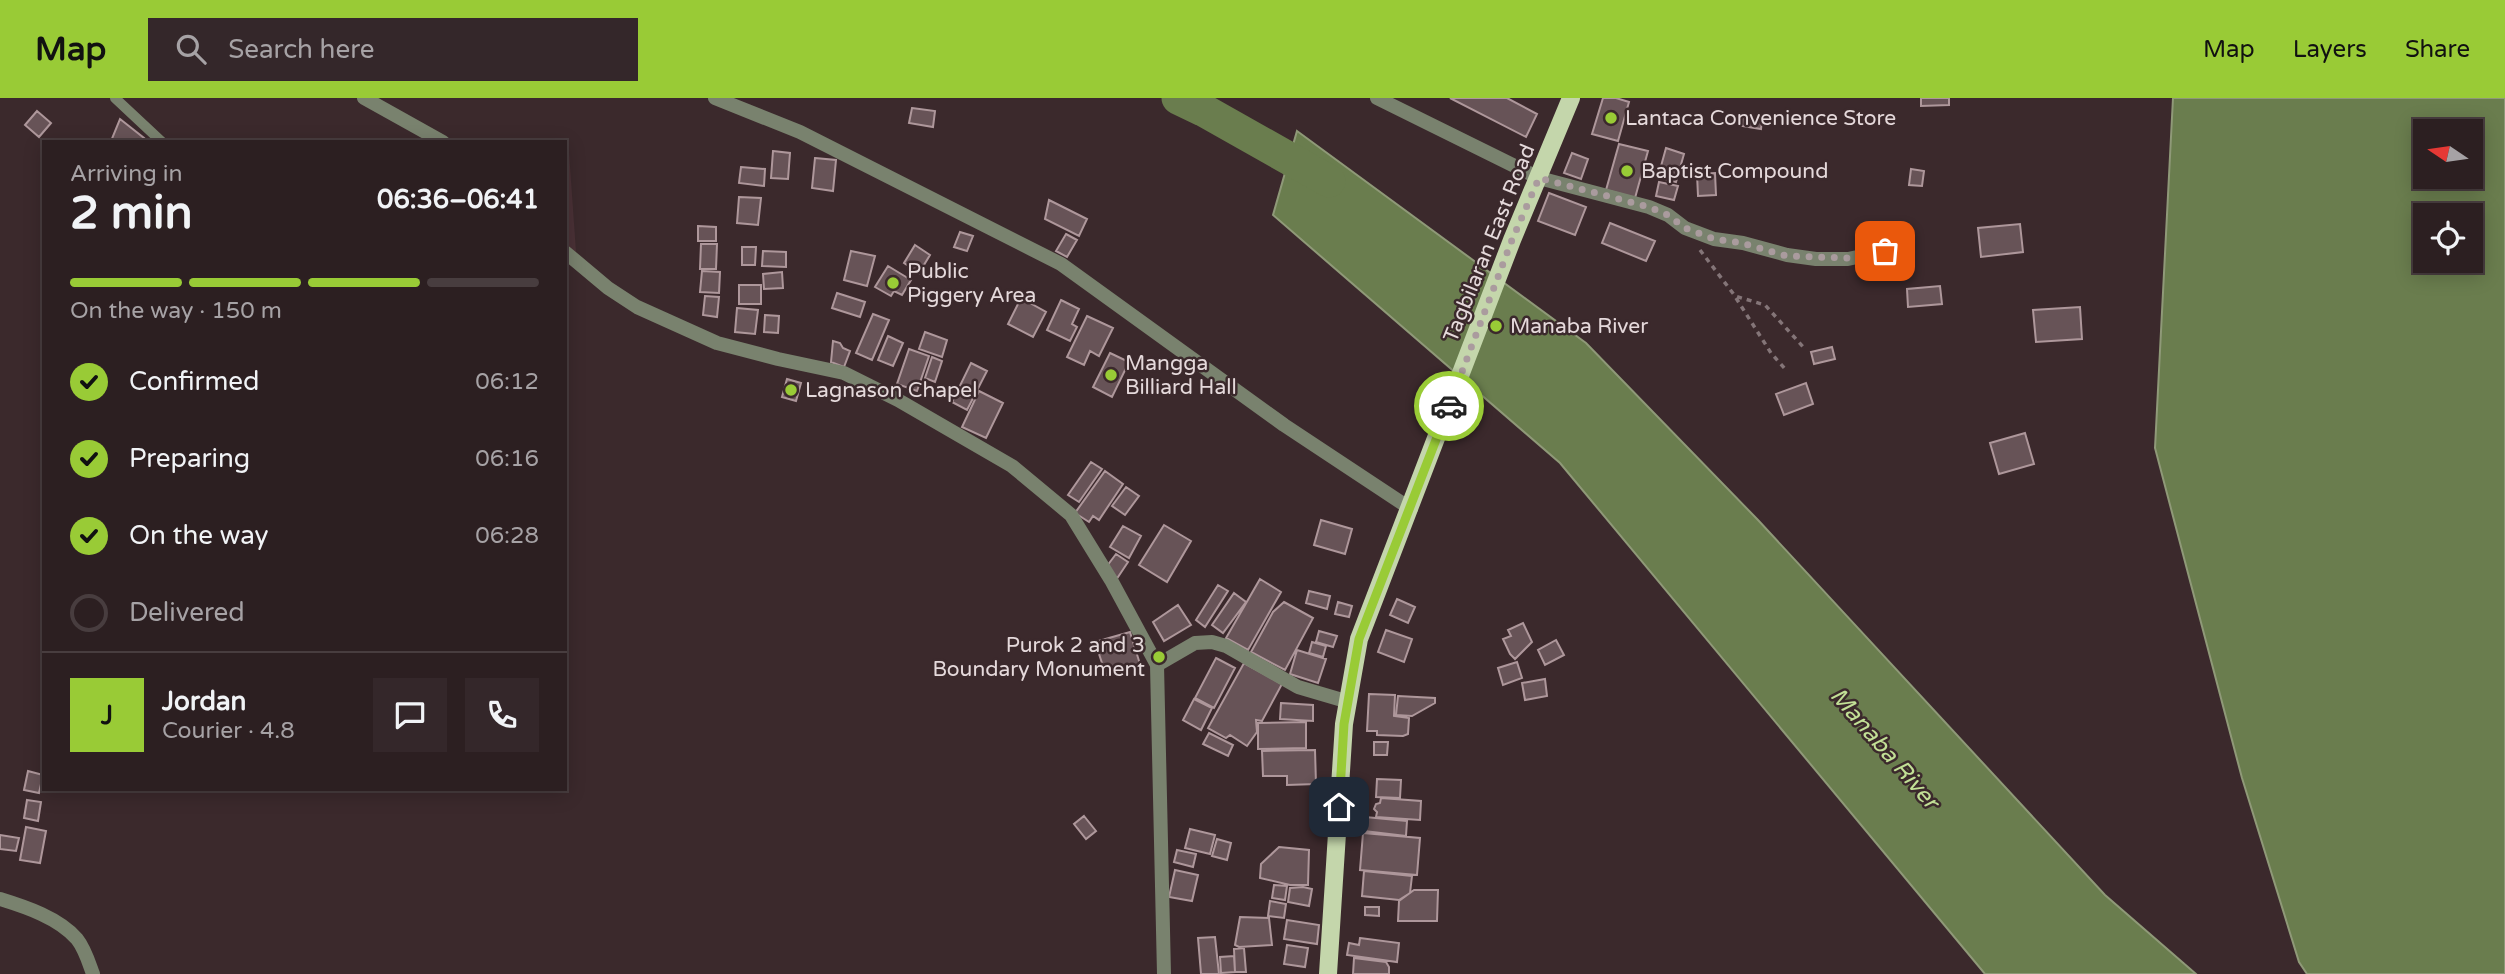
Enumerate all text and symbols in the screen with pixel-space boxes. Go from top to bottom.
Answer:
search box [148,18,638,81]
text: Map [35,30,106,69]
icon: search [172,30,210,68]
text: Search here [228,34,374,65]
text: Map [2203,35,2255,64]
text: Layers [2293,35,2367,64]
text: Share [2405,35,2470,64]
place label: Lantaca Convenience Store [1625,106,1896,131]
marker: Lantaca Convenience Store [1603,110,1619,126]
north arrow [2413,119,2483,189]
map controls [2413,119,2483,273]
street label: Tagbilaran East Road [1438,141,1541,346]
place label: Baptist Compound [1641,159,1828,184]
text: Arriving in [70,160,183,188]
marker: Baptist Compound [1619,163,1635,179]
text: 06:36–06:41 [377,184,539,215]
text: 2 min [70,186,193,241]
button: locate [2413,203,2483,273]
pin [1855,221,1915,281]
icon: bag [1866,232,1904,270]
place label: Public Piggery Area [907,259,1036,308]
marker: Public Piggery Area [885,275,901,291]
text: On the way · 150 m [70,297,282,325]
place label: Manaba River [1510,314,1648,339]
marker: Manaba River [1488,318,1504,334]
place label: Mangga Billiard Hall [1125,351,1237,400]
icon: check [70,363,108,401]
text: Confirmed [129,366,259,397]
marker: Mangga Billiard Hall [1103,367,1119,383]
text: 06:12 [475,368,539,396]
courier [1414,371,1484,441]
place label: Lagnason Chapel [805,378,977,403]
marker: Lagnason Chapel [783,382,799,398]
icon: car [1430,387,1468,425]
icon: check [70,440,108,478]
text: Preparing [129,443,250,474]
text: 06:16 [475,445,539,473]
icon: check [70,517,108,555]
text: On the way [129,520,269,551]
text: 06:28 [475,522,539,550]
text: Delivered [129,597,245,628]
place label: Purok 2 and 3 Boundary Monument [932,633,1145,682]
marker: Purok 2 and 3 Boundary Monument [1151,649,1167,665]
button: chat [373,678,447,752]
button: phone [465,678,539,752]
water label: Manaba River [1824,682,1947,817]
text: Jordan [162,686,246,717]
text: J [101,700,113,731]
text: Courier · 4.8 [162,717,295,745]
pin [1309,777,1369,837]
icon: home [1320,788,1358,826]

